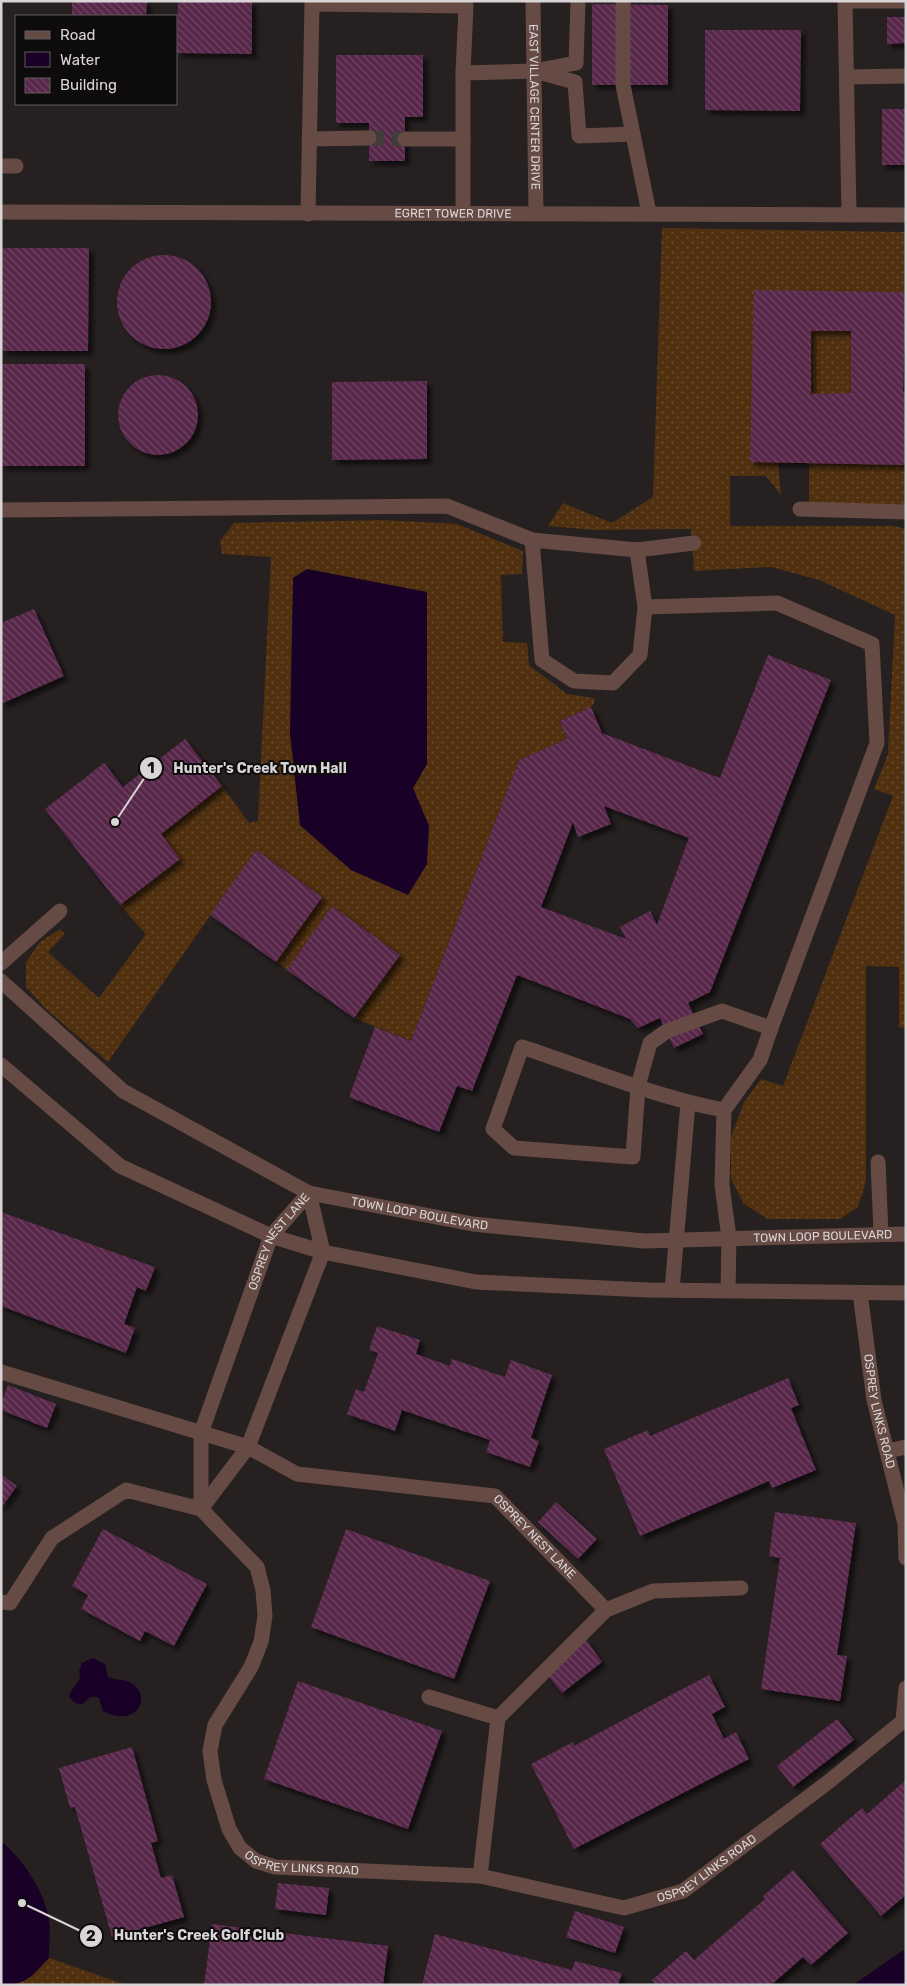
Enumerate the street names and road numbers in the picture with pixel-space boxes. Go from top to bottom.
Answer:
street label: EAST VILLAGE CENTER DRIVE [526,24,543,190]
street label: EGRET TOWER DRIVE [394,206,512,221]
street label: OSPREY NEST LANE [245,1190,313,1292]
street label: TOWN LOOP BOULEVARD [350,1194,489,1232]
street label: TOWN LOOP BOULEVARD [753,1227,892,1245]
street label: OSPREY LINKS ROAD [861,1353,898,1470]
street label: OSPREY NEST LANE [491,1492,579,1582]
street label: OSPREY LINKS ROAD [655,1831,759,1905]
street label: OSPREY LINKS ROAD [242,1847,359,1878]

